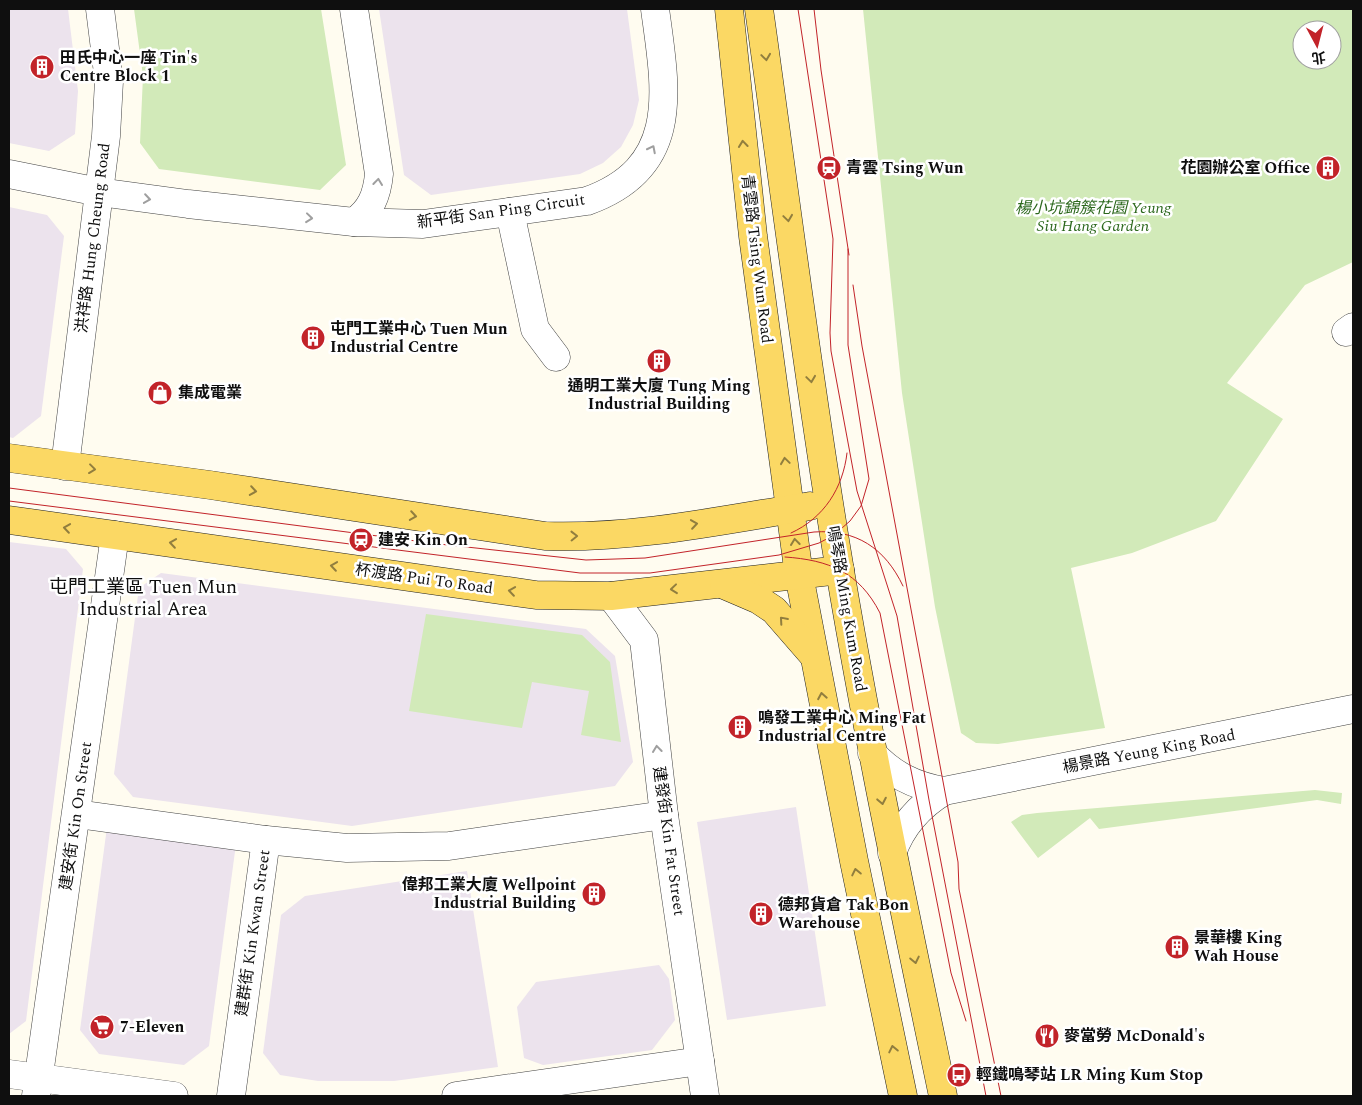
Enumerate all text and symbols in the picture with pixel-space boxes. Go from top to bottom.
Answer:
north arrow [1292,20,1342,70]
place label: 田氏中心一座 Tin's Centre Block 1 [60,46,197,88]
text: 北 [1310,46,1327,69]
one-way arrow [760,53,770,61]
building icon: 田氏中心一座 Tin's Centre Block 1 [29,54,55,80]
one-way arrow [738,140,749,148]
street label: 洪祥路 Hung Cheung Road [69,141,117,335]
one-way arrow [645,145,656,154]
station icon: 青雲 Tsing Wun [816,155,842,181]
building icon: 花園辦公室 Office [1315,155,1341,181]
place label: 青雲 Tsing Wun [846,156,964,180]
place label: 花園辦公室 Office [1181,156,1310,180]
street label: 青雲路 Tsing Wun Road [735,173,779,345]
one-way arrow [372,178,383,186]
street label: 新平街 San Ping Circuit [415,187,587,235]
one-way arrow [144,193,152,204]
park label: 楊小坑錦簇花園 Yeung Siu Hang Garden [1015,196,1172,238]
one-way arrow [305,212,313,223]
one-way arrow [783,214,793,222]
place label: 屯門工業中心 Tuen Mun Industrial Centre [330,317,508,359]
building icon: 屯門工業中心 Tuen Mun Industrial Centre [300,325,326,351]
building icon: 通明工業大廈 Tung Ming Industrial Building [646,348,672,374]
place label: 通明工業大廈 Tung Ming Industrial Building [568,374,750,416]
one-way arrow [805,375,816,383]
shop icon: 集成電業 [147,380,173,406]
place label: 集成電業 [178,381,242,405]
one-way arrow [780,457,790,465]
one-way arrow [87,464,96,474]
one-way arrow [248,486,257,496]
one-way arrow [410,510,418,521]
one-way arrow [690,519,698,530]
one-way arrow [63,523,71,534]
street label: 鳴琴路 Ming Kum Road [821,524,873,694]
station icon: 建安 Kin On [348,527,374,553]
place label: 建安 Kin On [378,528,468,552]
one-way arrow [571,531,579,542]
one-way arrow [169,538,177,549]
one-way arrow [790,538,801,546]
street label: 杯渡路 Pui To Road [354,557,494,601]
one-way arrow [329,561,337,572]
district label: 屯門工業區 Tuen Mun Industrial Area [49,573,237,624]
one-way arrow [669,583,677,594]
one-way arrow [508,587,516,597]
one-way arrow [779,617,788,626]
one-way arrow [817,691,828,700]
place label: 鳴發工業中心 Ming Fat Industrial Centre [758,706,926,748]
building icon: 鳴發工業中心 Ming Fat Industrial Centre [727,714,753,740]
street label: 楊景路 Yeung King Road [1061,722,1237,780]
street label: 建安街 Kin On Street [54,740,98,892]
one-way arrow [652,745,663,753]
street label: 建發街 Kin Fat Street [647,765,691,918]
one-way arrow [876,796,887,805]
street label: 建群街 Kin Kwan Street [229,848,277,1018]
one-way arrow [851,868,862,877]
place label: 偉邦工業大廈 Wellpoint Industrial Building [402,873,576,915]
building icon: 偉邦工業大廈 Wellpoint Industrial Building [581,881,607,907]
place label: 德邦貨倉 Tak Bon Warehouse [778,893,909,935]
building icon: 德邦貨倉 Tak Bon Warehouse [748,901,774,927]
place label: 景華樓 King Wah House [1194,926,1282,968]
building icon: 景華樓 King Wah House [1164,934,1190,960]
one-way arrow [909,956,920,964]
supermarket icon: 7-Eleven [89,1014,115,1040]
place label: 7-Eleven [120,1015,185,1039]
restaurant icon: 麥當勞 McDonald's [1034,1023,1060,1049]
place label: 麥當勞 McDonald's [1064,1024,1205,1048]
one-way arrow [888,1044,899,1053]
bus stop icon: 輕鐵鳴琴站 LR Ming Kum Stop [946,1062,972,1088]
place label: 輕鐵鳴琴站 LR Ming Kum Stop [976,1063,1203,1087]

